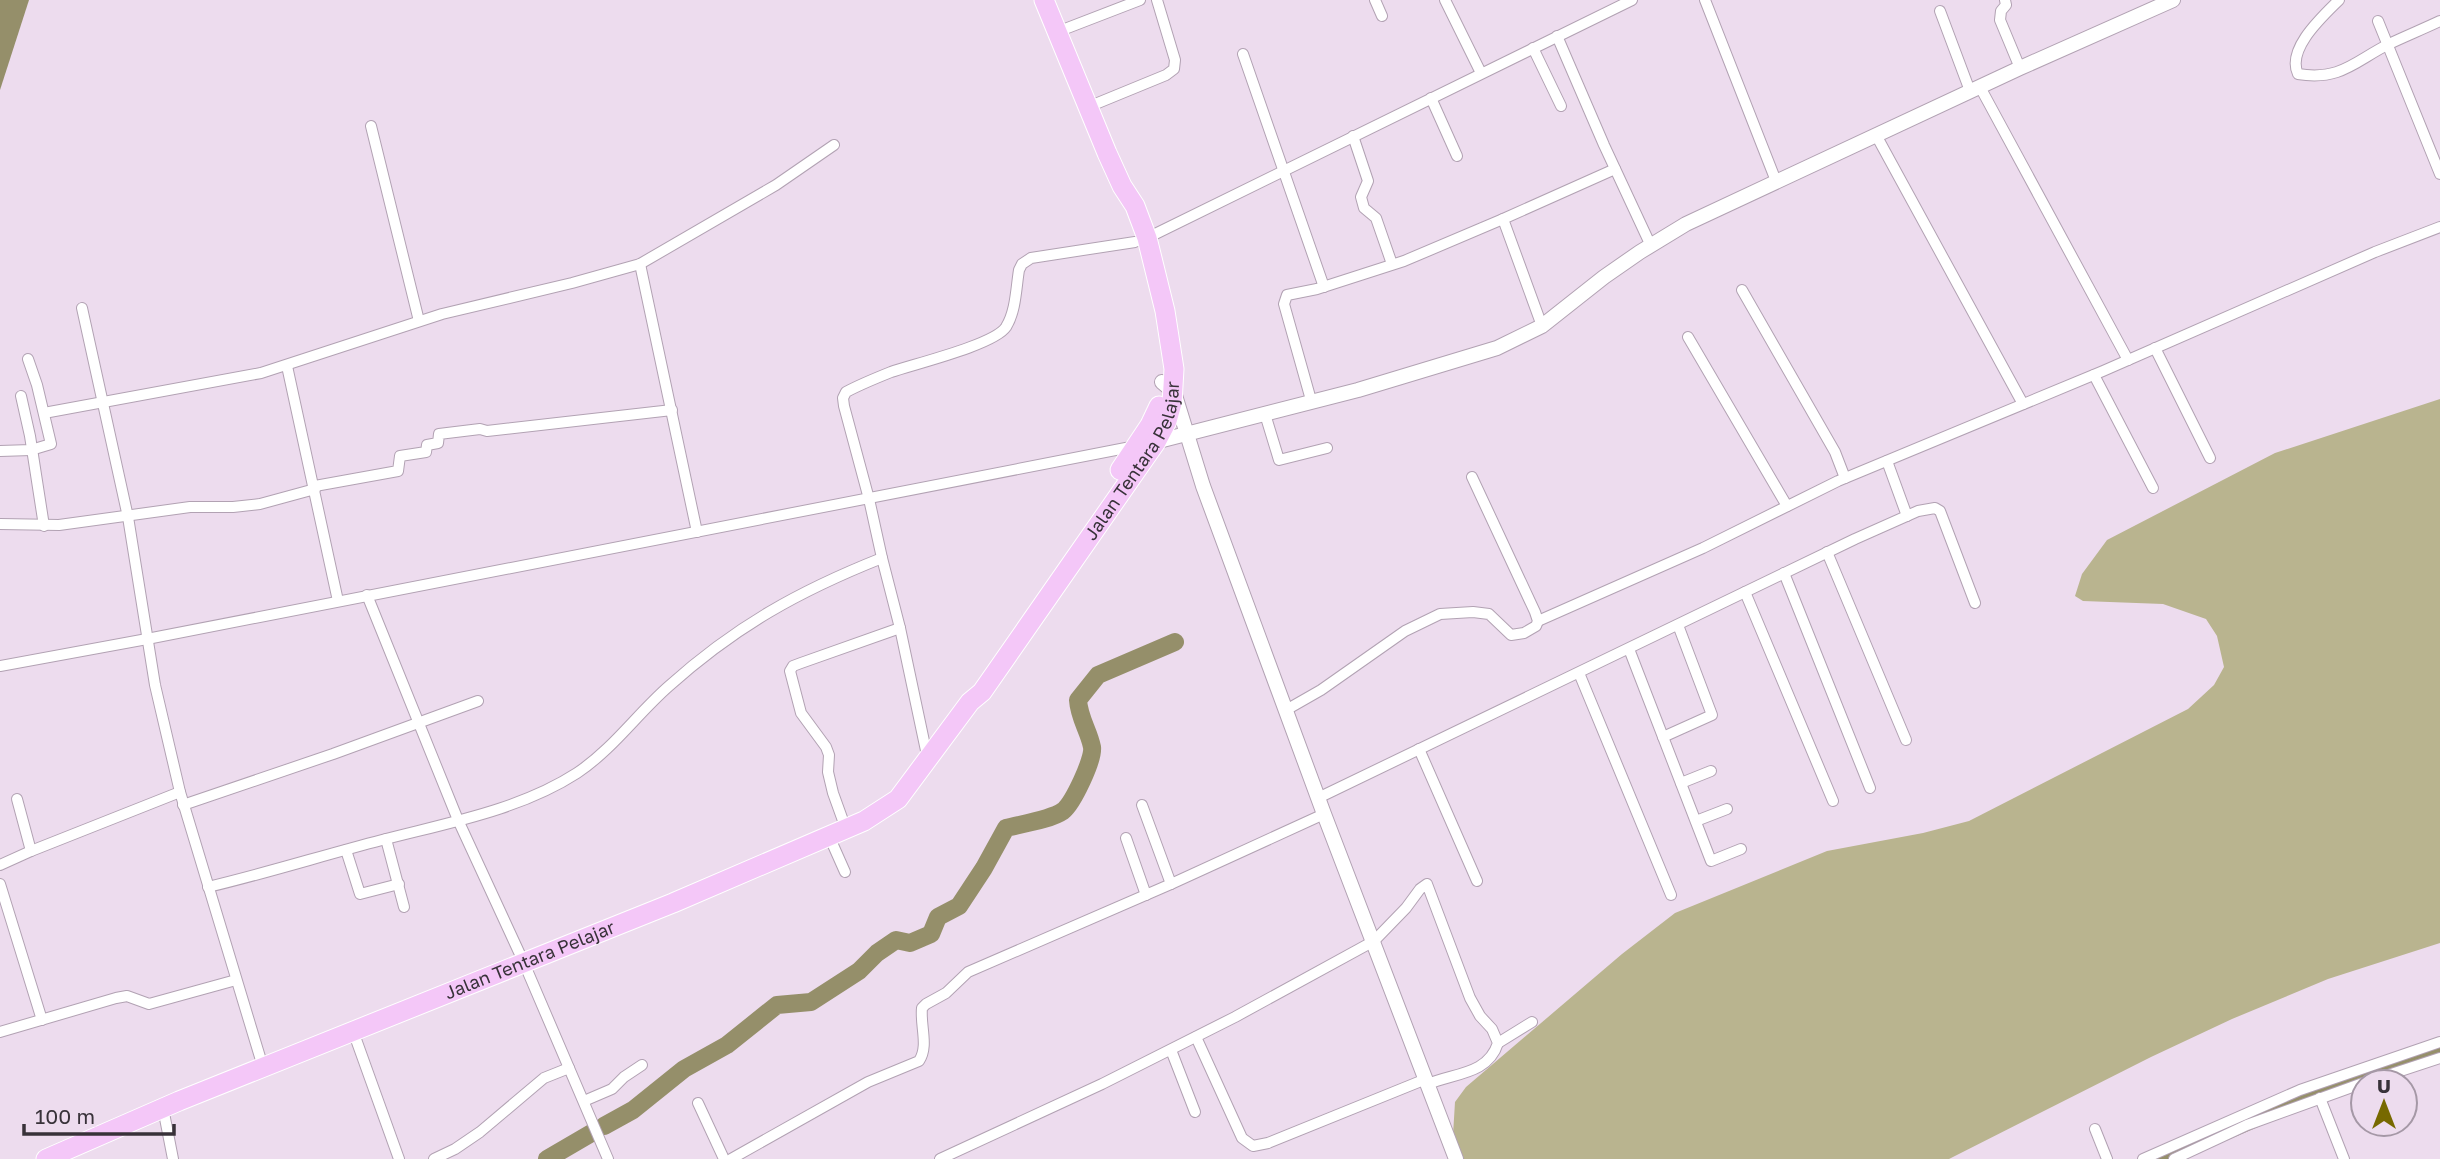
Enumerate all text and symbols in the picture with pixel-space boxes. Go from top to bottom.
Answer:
street label: Jalan Tentara Pelajar [1079,381,1183,544]
street label: Jalan Tentara Pelajar [441,916,618,1003]
north arrow [2349,1068,2419,1138]
text: U [2377,1074,2391,1097]
scale bar [24,1092,175,1136]
text: 100 m [35,1103,95,1129]

